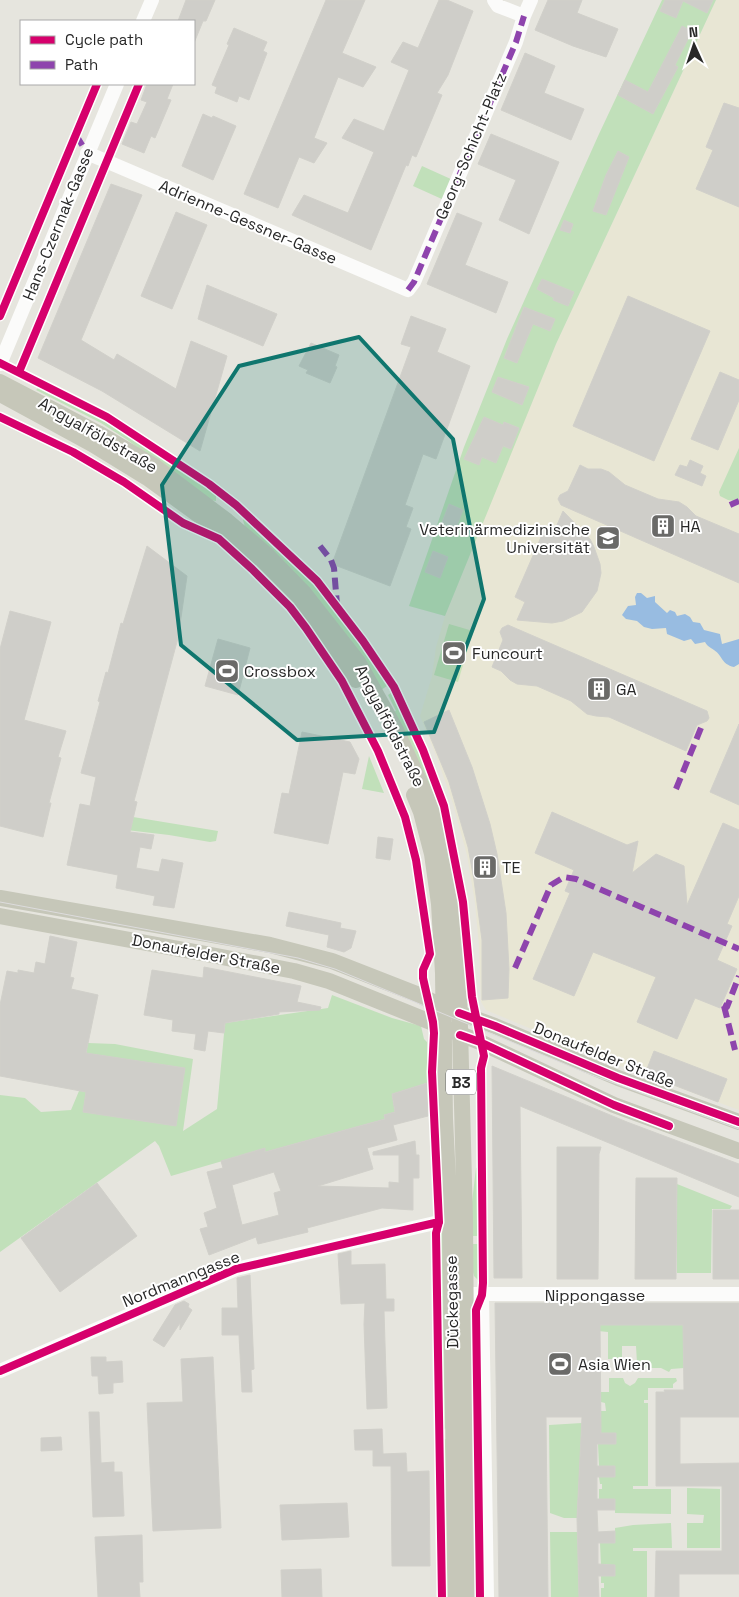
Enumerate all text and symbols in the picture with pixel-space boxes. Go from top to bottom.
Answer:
legend [20,20,195,85]
north arrow [669,20,719,70]
text: N [688,23,698,41]
text: Cycle path [65,30,143,49]
text: Path [65,55,98,74]
street label: Georg-Schicht-Platz [431,69,511,223]
street label: Hans-Czermak-Gasse [18,144,98,304]
street label: Adrienne-Gessner-Gasse [156,175,340,269]
street label: Angyalföldstraße [35,392,161,478]
building icon: HA [650,513,676,539]
place label: HA [680,516,701,537]
place label: Veterinärmedizinische Universität [419,519,590,558]
school or university icon: Veterinärmedizinische Universität [595,525,621,551]
sports icon: Funcourt [441,640,467,666]
place label: Funcourt [472,643,543,664]
sports icon: Crossbox [214,658,240,684]
place label: Crossbox [244,661,316,682]
street label: Angyalföldstraße [350,662,430,790]
building icon: GA [586,676,612,702]
place label: GA [616,679,637,700]
building icon: TE [472,854,498,880]
place label: TE [502,857,520,878]
street label: Donaufelder Straße [130,929,282,979]
street label: Donaufelder Straße [530,1017,678,1093]
road number: B3 [446,1070,476,1094]
street label: Nordmanngasse [119,1246,243,1312]
street label: Dückegasse [441,1255,463,1349]
street label: Nippongasse [545,1285,645,1306]
sports icon: Asia Wien [547,1351,573,1377]
place label: Asia Wien [578,1354,651,1375]

